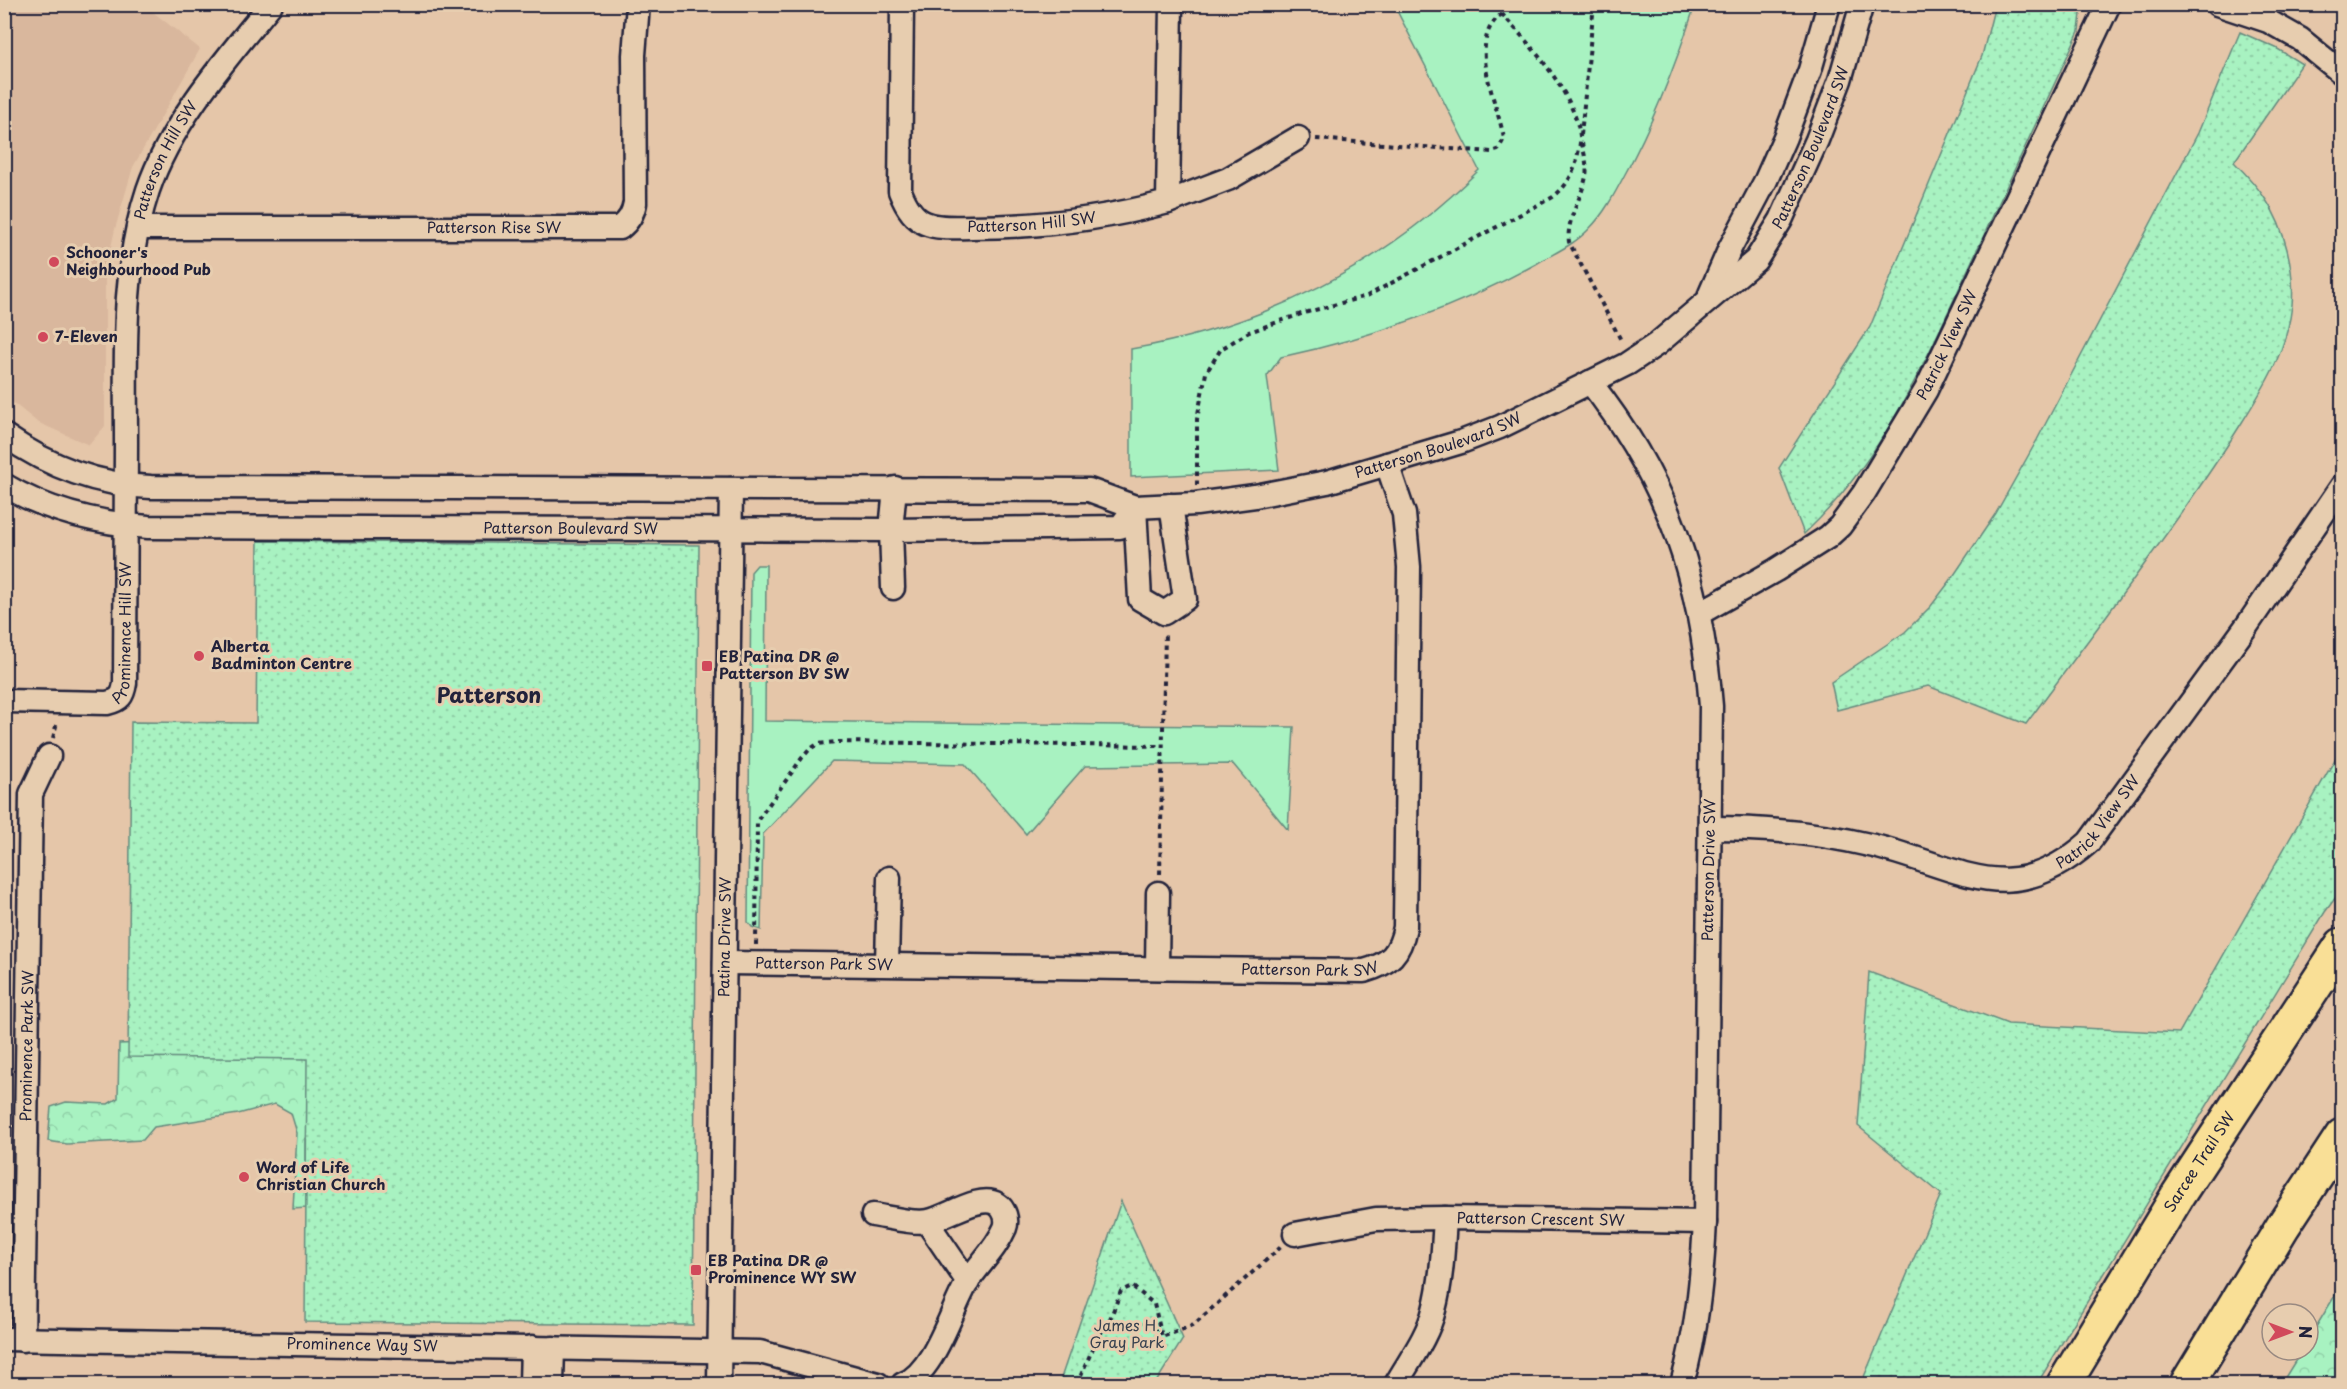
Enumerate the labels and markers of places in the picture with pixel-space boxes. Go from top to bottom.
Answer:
place label: Schooner's Neighbourhood Pub [66,240,211,280]
marker: Schooner's Neighbourhood Pub [47,255,61,269]
place label: 7-Eleven [55,324,118,347]
marker: 7-Eleven [36,330,50,344]
place label: Alberta Badminton Centre [211,634,352,674]
place label: EB Patina DR @ Patterson BV SW [719,644,849,684]
marker: Alberta Badminton Centre [192,649,206,663]
marker: EB Patina DR @ Patterson BV SW [700,659,714,673]
place label: Word of Life Christian Church [256,1155,386,1195]
marker: Word of Life Christian Church [237,1170,251,1184]
place label: EB Patina DR @ Prominence WY SW [708,1248,857,1288]
marker: EB Patina DR @ Prominence WY SW [689,1263,703,1277]

